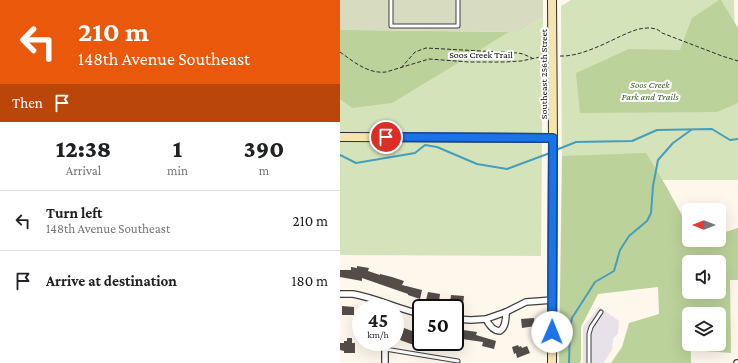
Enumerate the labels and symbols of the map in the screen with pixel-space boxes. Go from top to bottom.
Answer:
street label: Southeast 256th Street [538,28,549,119]
street label: Soos Creek Trail [449,49,513,60]
park label: Soos Creek Park and Trails [621,79,679,102]
pin [369,120,403,154]
north arrow [682,203,726,247]
speed limit sign: 50 [412,299,464,351]
position arrow [531,311,573,353]

